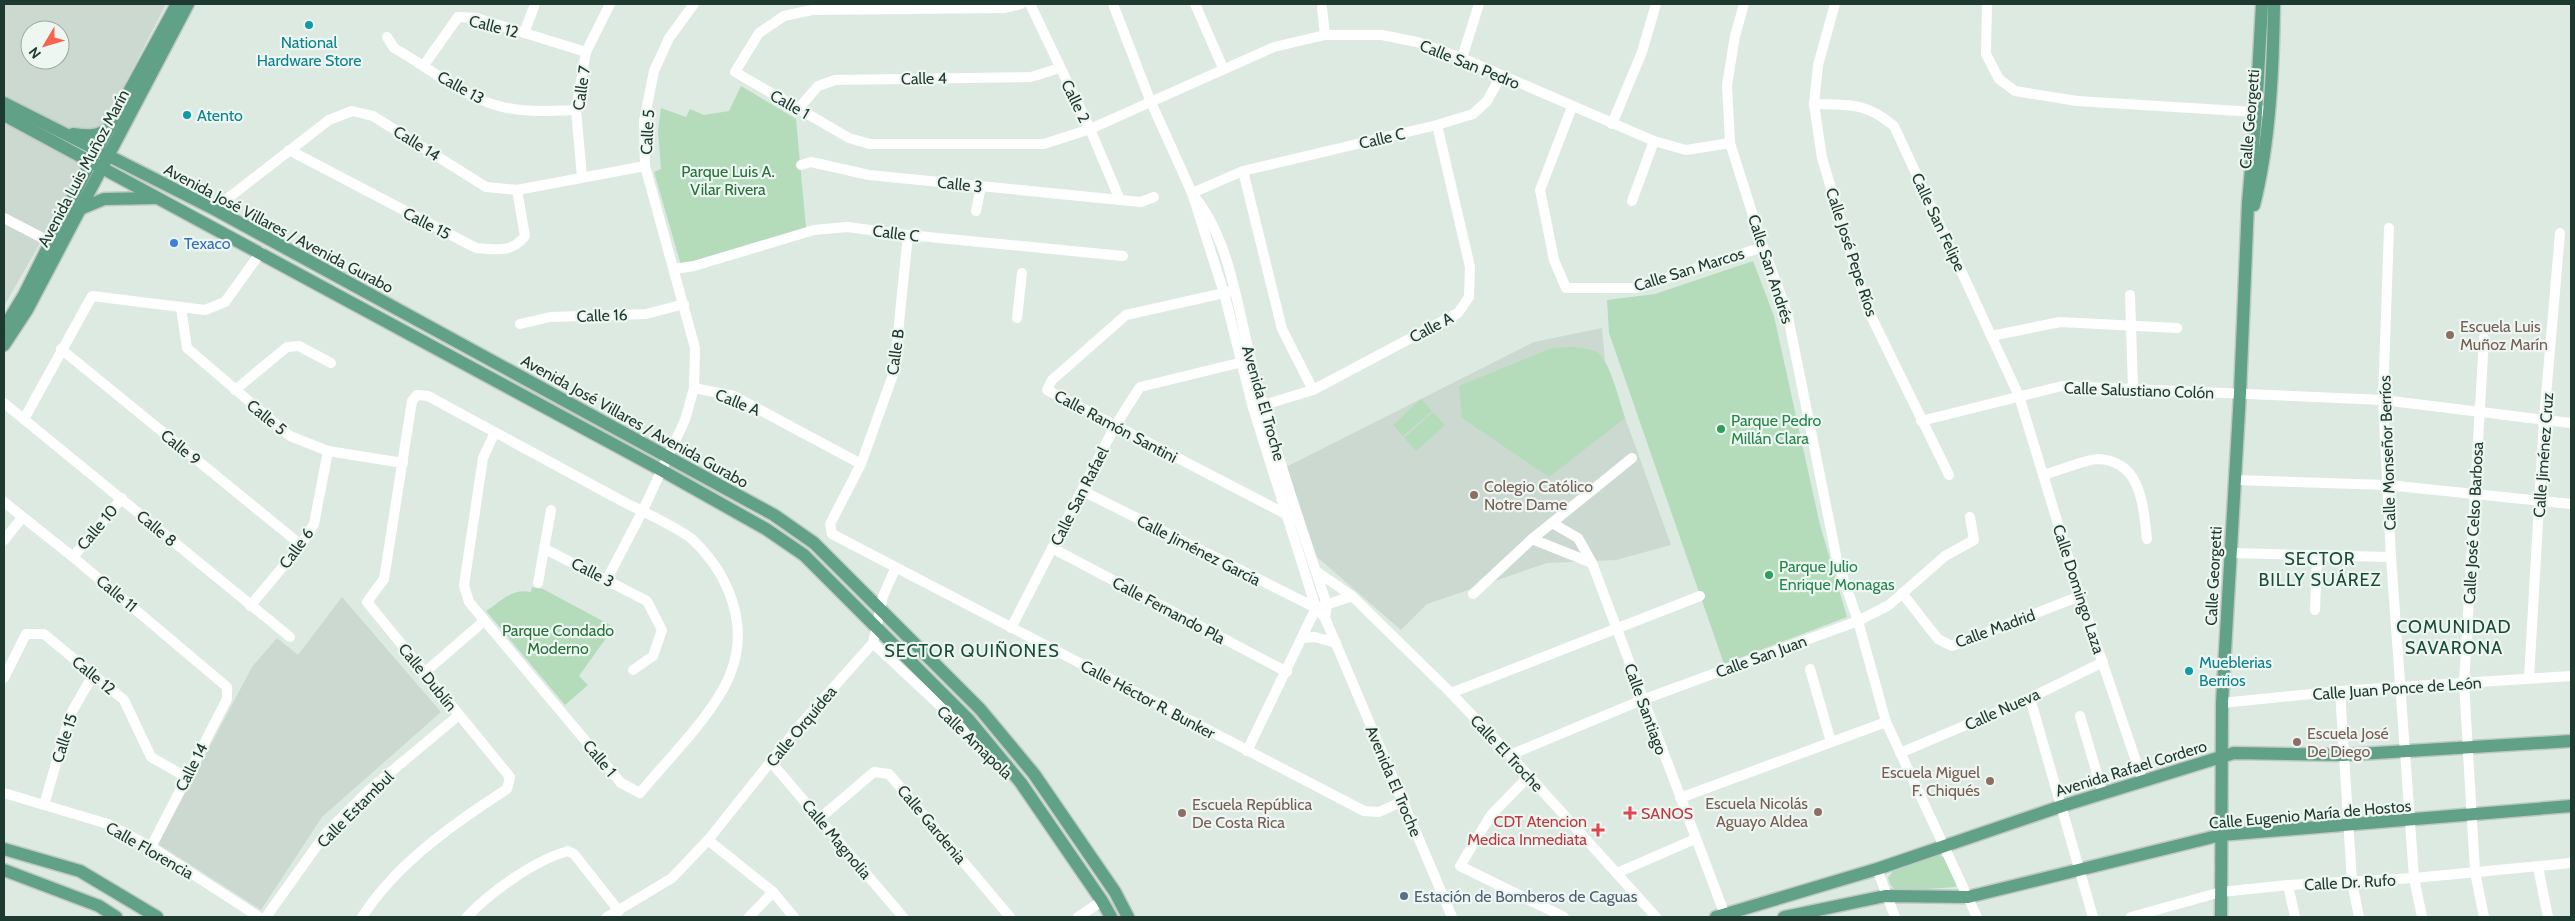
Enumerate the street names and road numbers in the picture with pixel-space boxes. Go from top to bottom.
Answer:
street label: Calle 12 [467,11,521,42]
street label: Calle San Pedro [1417,36,1523,93]
street label: Calle 7 [569,65,594,112]
street label: Calle 13 [434,67,488,108]
street label: Calle 4 [901,69,947,88]
street label: Calle Georgetti [2236,69,2263,170]
street label: Calle 2 [1057,77,1094,126]
street label: Avenida Luis Muñoz Marín [34,86,133,250]
street label: Calle 1 [767,86,813,123]
street label: Calle 5 [637,109,658,155]
street label: Calle 14 [390,122,444,165]
street label: Calle C [1357,124,1407,153]
street label: Avenida José Villares / Avenida Gurabo [161,160,397,297]
street label: Calle San Felipe [1907,170,1970,274]
street label: Calle 3 [936,173,984,196]
street label: Calle José Pepe Ríos [1822,185,1881,319]
street label: Calle 15 [400,203,454,243]
street label: Calle San Andrés [1744,212,1797,327]
street label: Calle C [872,221,920,246]
street label: Calle San Marcos [1632,244,1747,295]
street label: Calle 16 [576,305,628,326]
street label: Calle A [1406,308,1456,347]
street label: Calle B [883,327,908,376]
street label: Avenida El Troche [1238,343,1289,463]
street label: Avenida José Villares / Avenida Gurabo [518,351,752,492]
street label: Calle Monseñor Berríos [2375,375,2400,531]
street label: Calle Salustiano Colón [2064,378,2214,403]
street label: Calle A [713,385,763,420]
street label: Calle Ramón Santini [1051,386,1180,467]
street label: Calle Jiménez Cruz [2530,391,2557,518]
street label: Calle 5 [243,396,290,439]
street label: Calle 9 [157,426,204,469]
street label: Calle José Celso Barbosa [2460,441,2487,605]
street label: Calle San Rafael [1046,443,1113,549]
street label: Calle 10 [73,501,122,554]
street label: Calle 8 [133,506,181,551]
street label: Calle Jiménez García [1134,511,1264,590]
street label: Calle Domingo Laza [2049,522,2108,656]
street label: Calle 6 [275,524,318,572]
street label: Calle Georgetti [2201,526,2226,626]
street label: Calle 3 [568,554,617,591]
street label: Calle 11 [92,571,141,616]
street label: Calle Fernando Pla [1109,573,1229,648]
street label: Calle Madrid [1953,605,2038,652]
street label: Calle San Juan [1713,631,1809,682]
street label: Calle Dublín [395,640,461,715]
street label: Calle 12 [68,652,119,699]
street label: Calle Héctor R. Bunker [1077,656,1219,743]
street label: Calle Santiago [1620,661,1671,758]
street label: Calle Juan Ponce de León [2312,673,2482,704]
street label: Calle Orquídea [762,682,841,770]
street label: Calle Nueva [1962,684,2043,734]
street label: Calle Amapola [933,702,1017,783]
street label: Calle 15 [48,711,81,765]
street label: Calle El Troche [1466,711,1547,796]
street label: Avenida El Troche [1362,723,1426,840]
street label: Calle 1 [579,736,620,781]
street label: Avenida Rafael Cordero [2053,736,2209,801]
street label: Calle 14 [171,740,212,794]
street label: Calle Estambul [313,767,398,852]
street label: Calle Gardenia [893,781,970,868]
street label: Calle Magnolia [798,796,876,883]
street label: Calle Eugenio María de Hostos [2208,796,2412,833]
street label: Calle Florencia [103,818,197,883]
street label: Calle Dr. Rufo [2304,871,2396,894]

